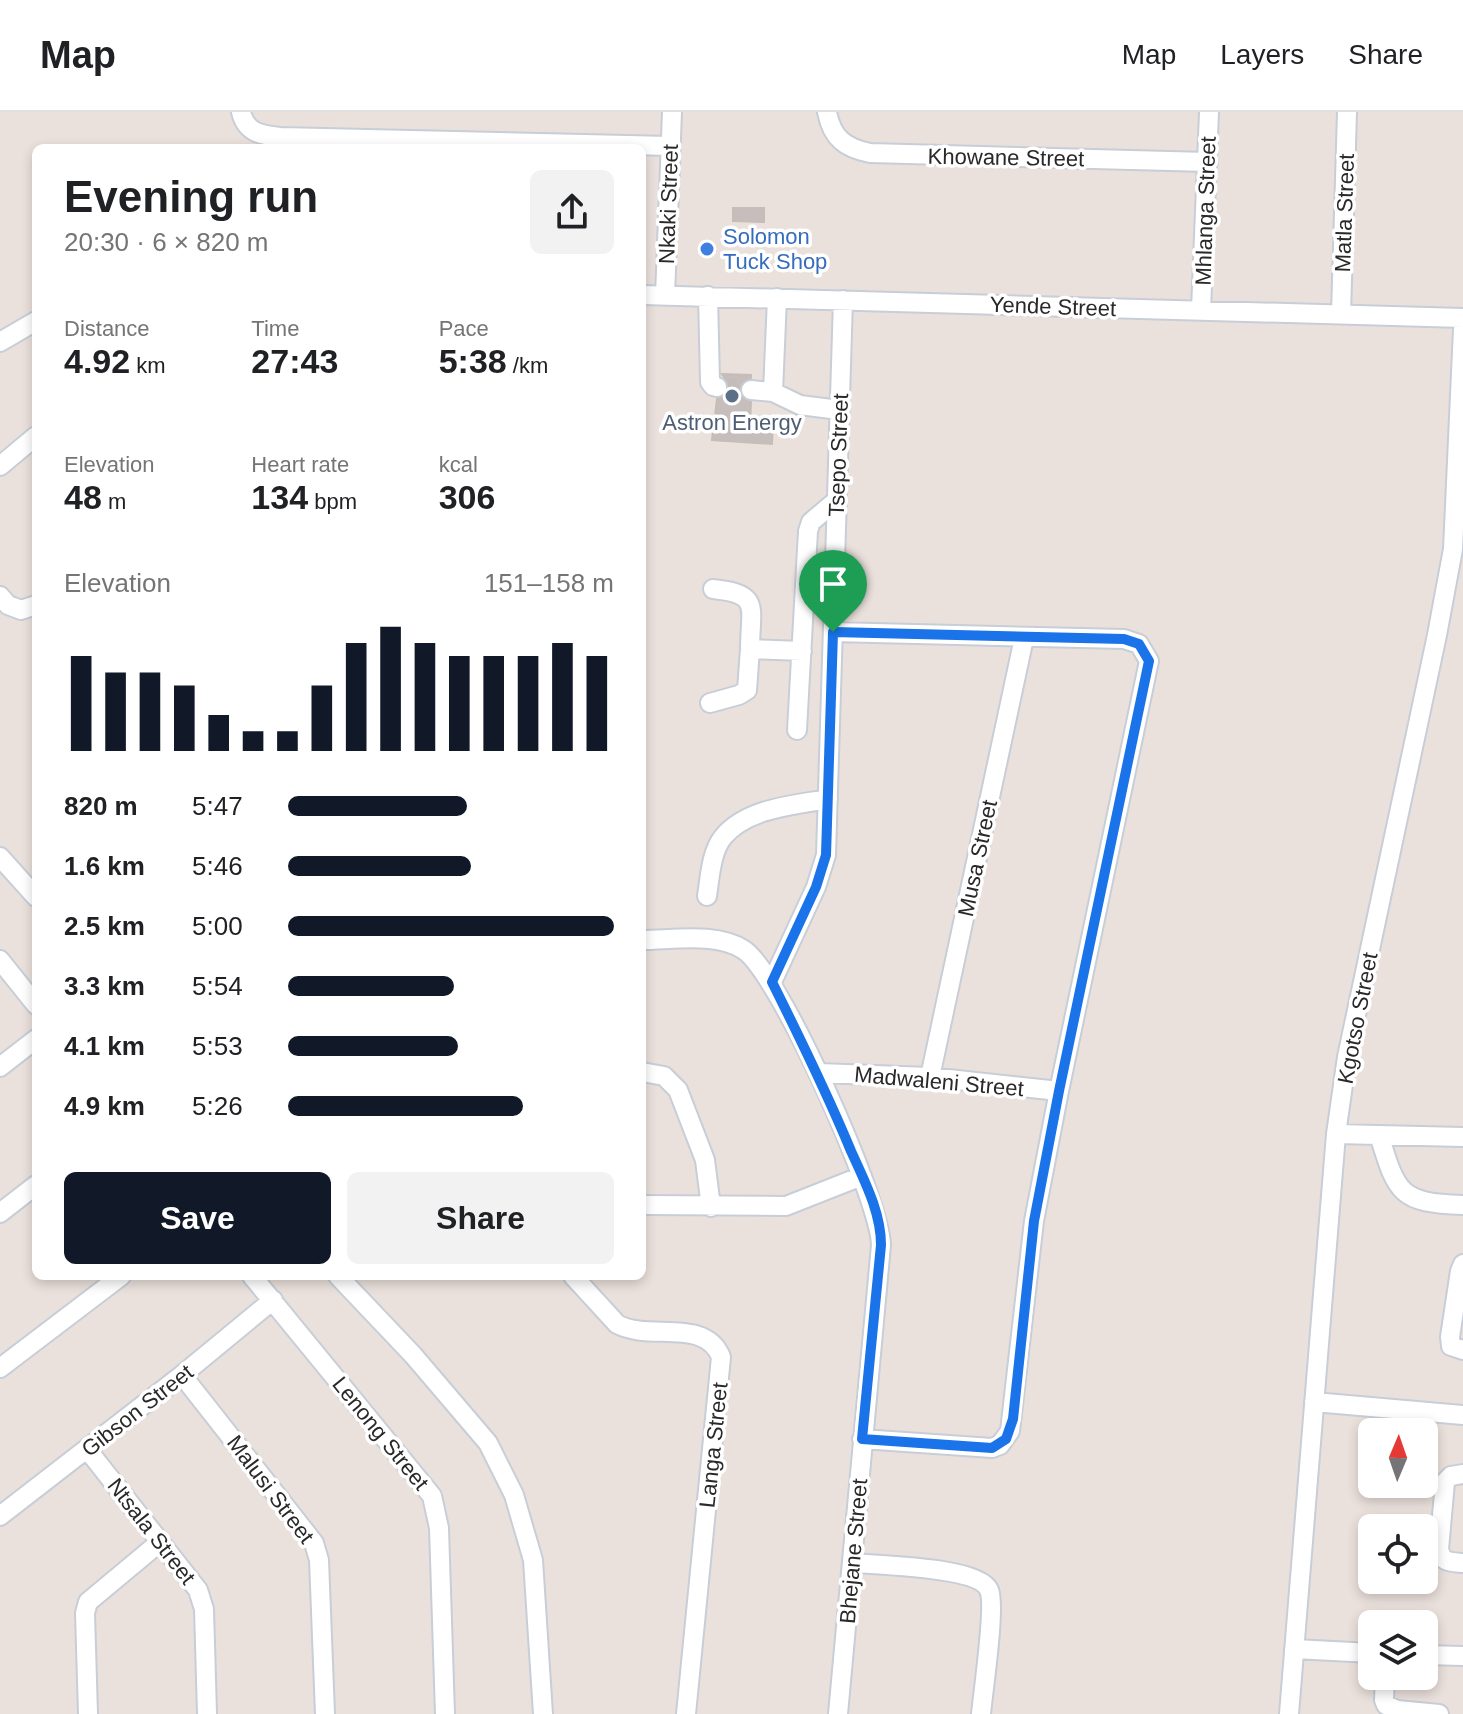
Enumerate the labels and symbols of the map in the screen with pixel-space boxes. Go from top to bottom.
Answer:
street label: Mhlanga Street [1190,136,1221,286]
street label: Nkaki Street [654,144,683,264]
street label: Khowane Street [928,144,1084,171]
street label: Matla Street [1330,153,1359,273]
place label: Solomon Tuck Shop [723,224,827,274]
marker: Solomon Tuck Shop [698,240,716,258]
street label: Yende Street [989,292,1117,321]
marker: Astron Energy [723,387,741,405]
street label: Tsepo Street [824,393,853,517]
place label: Astron Energy [662,410,802,435]
pin [799,550,867,632]
street label: Musa Street [953,797,1002,919]
street label: Kgotso Street [1333,950,1382,1086]
street label: Madwaleni Street [853,1062,1025,1101]
street label: Gibson Street [77,1359,198,1462]
street label: Lenong Street [327,1372,434,1495]
street label: Langa Street [694,1381,733,1509]
north arrow [1358,1418,1438,1498]
street label: Malusi Street [222,1431,319,1548]
street label: Ntsala Street [103,1474,201,1589]
street label: Bhejane Street [835,1477,872,1625]

